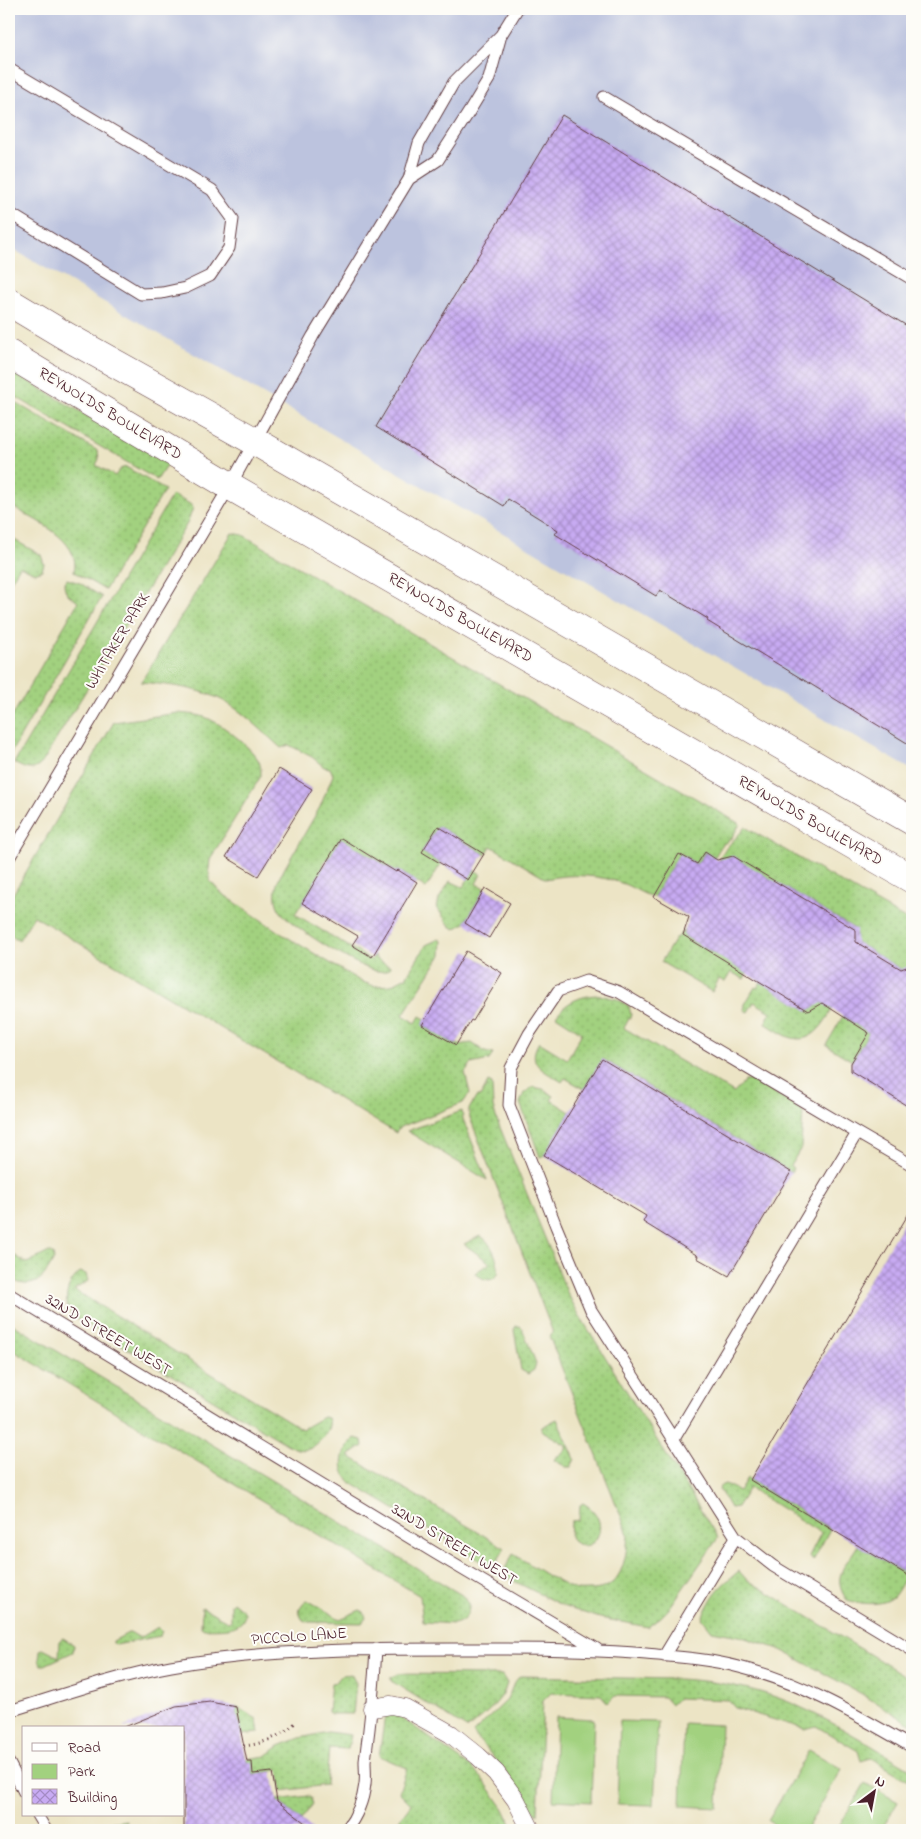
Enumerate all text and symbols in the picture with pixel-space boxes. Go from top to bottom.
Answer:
street label: REYNOLDS BOULEVARD [33,361,187,467]
street label: REYNOLDS BOULEVARD [383,567,537,669]
street label: WHITAKER PARK [79,588,157,694]
street label: REYNOLDS BOULEVARD [733,770,887,872]
street label: 32ND STREET WEST [40,1288,176,1382]
street label: 32ND STREET WEST [386,1498,522,1592]
street label: PICCOLO LANE [250,1622,348,1652]
legend [22,1726,185,1816]
text: Road [68,1737,101,1759]
text: Park [68,1761,96,1783]
north arrow [848,1766,898,1816]
text: N [871,1771,890,1794]
text: Building [67,1787,117,1810]

